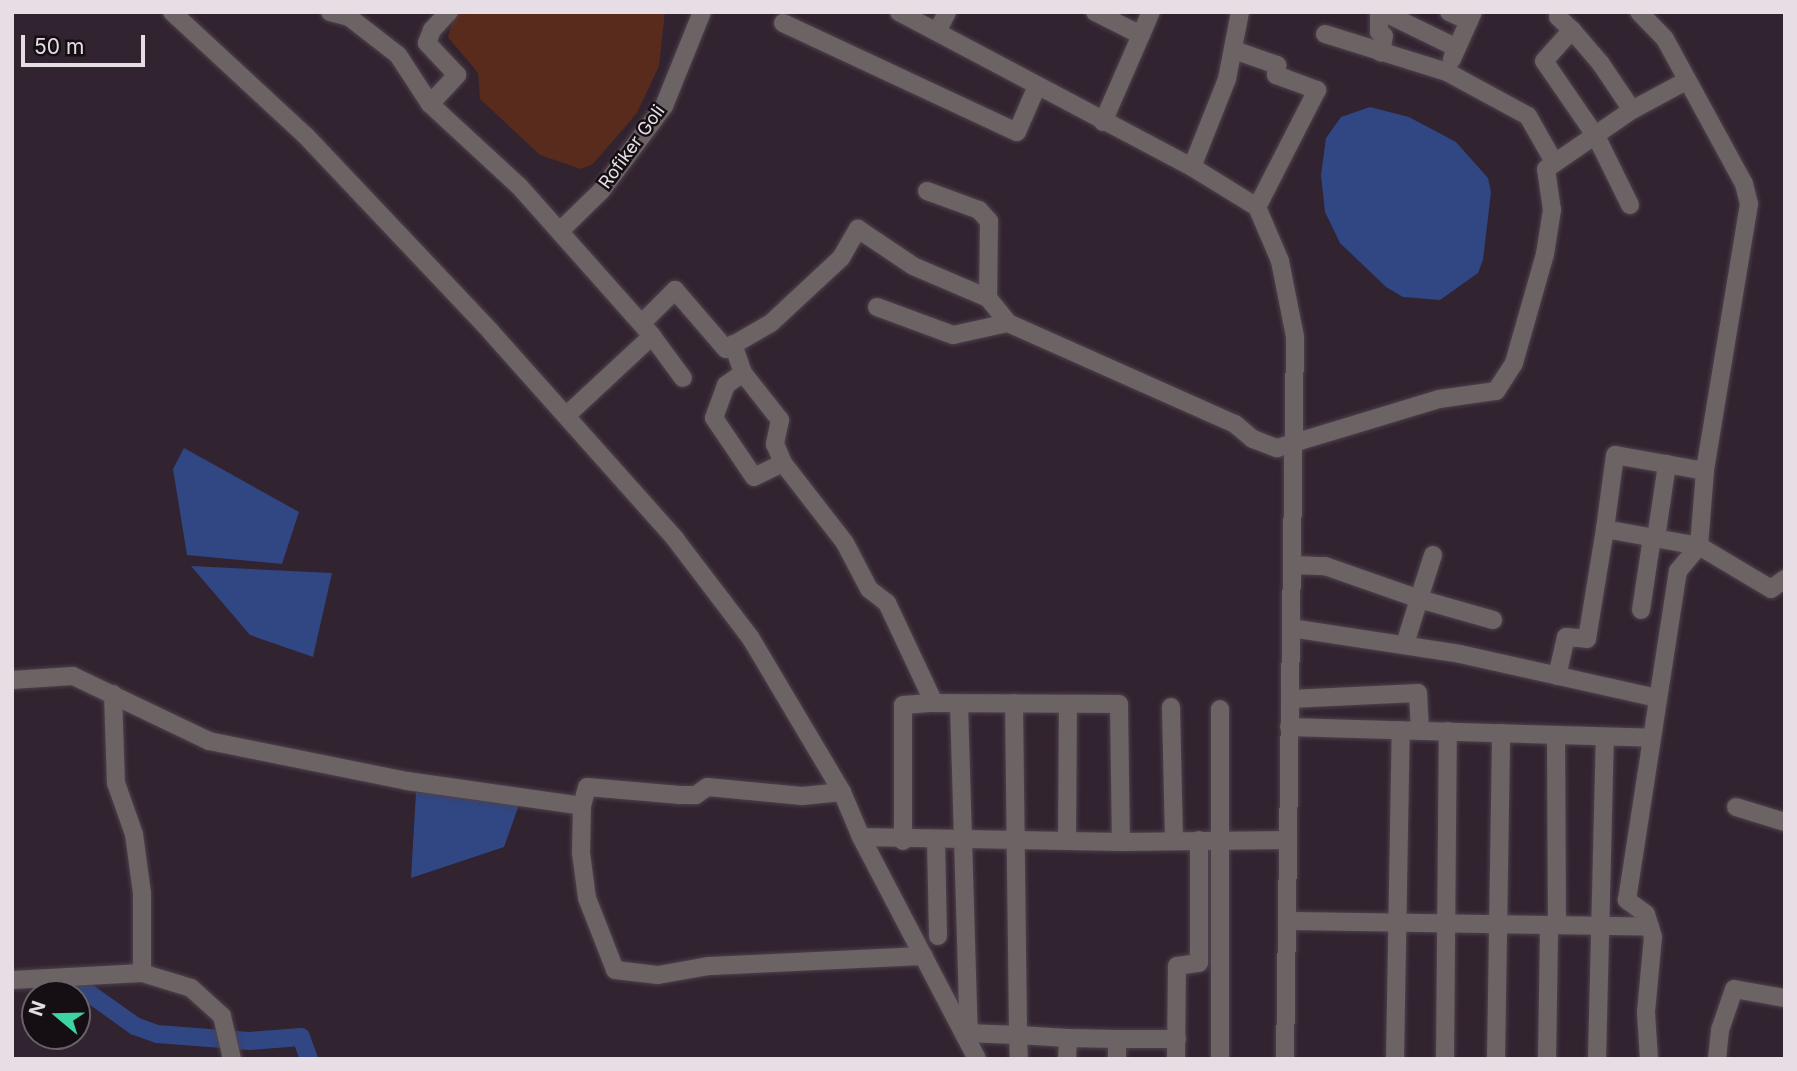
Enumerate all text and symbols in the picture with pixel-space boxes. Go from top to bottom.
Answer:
scale bar [24,21,149,65]
text: 50 m [34,34,84,59]
street label: Rofiker Goli [594,101,670,193]
north arrow [21,980,91,1050]
text: N [24,998,51,1019]

